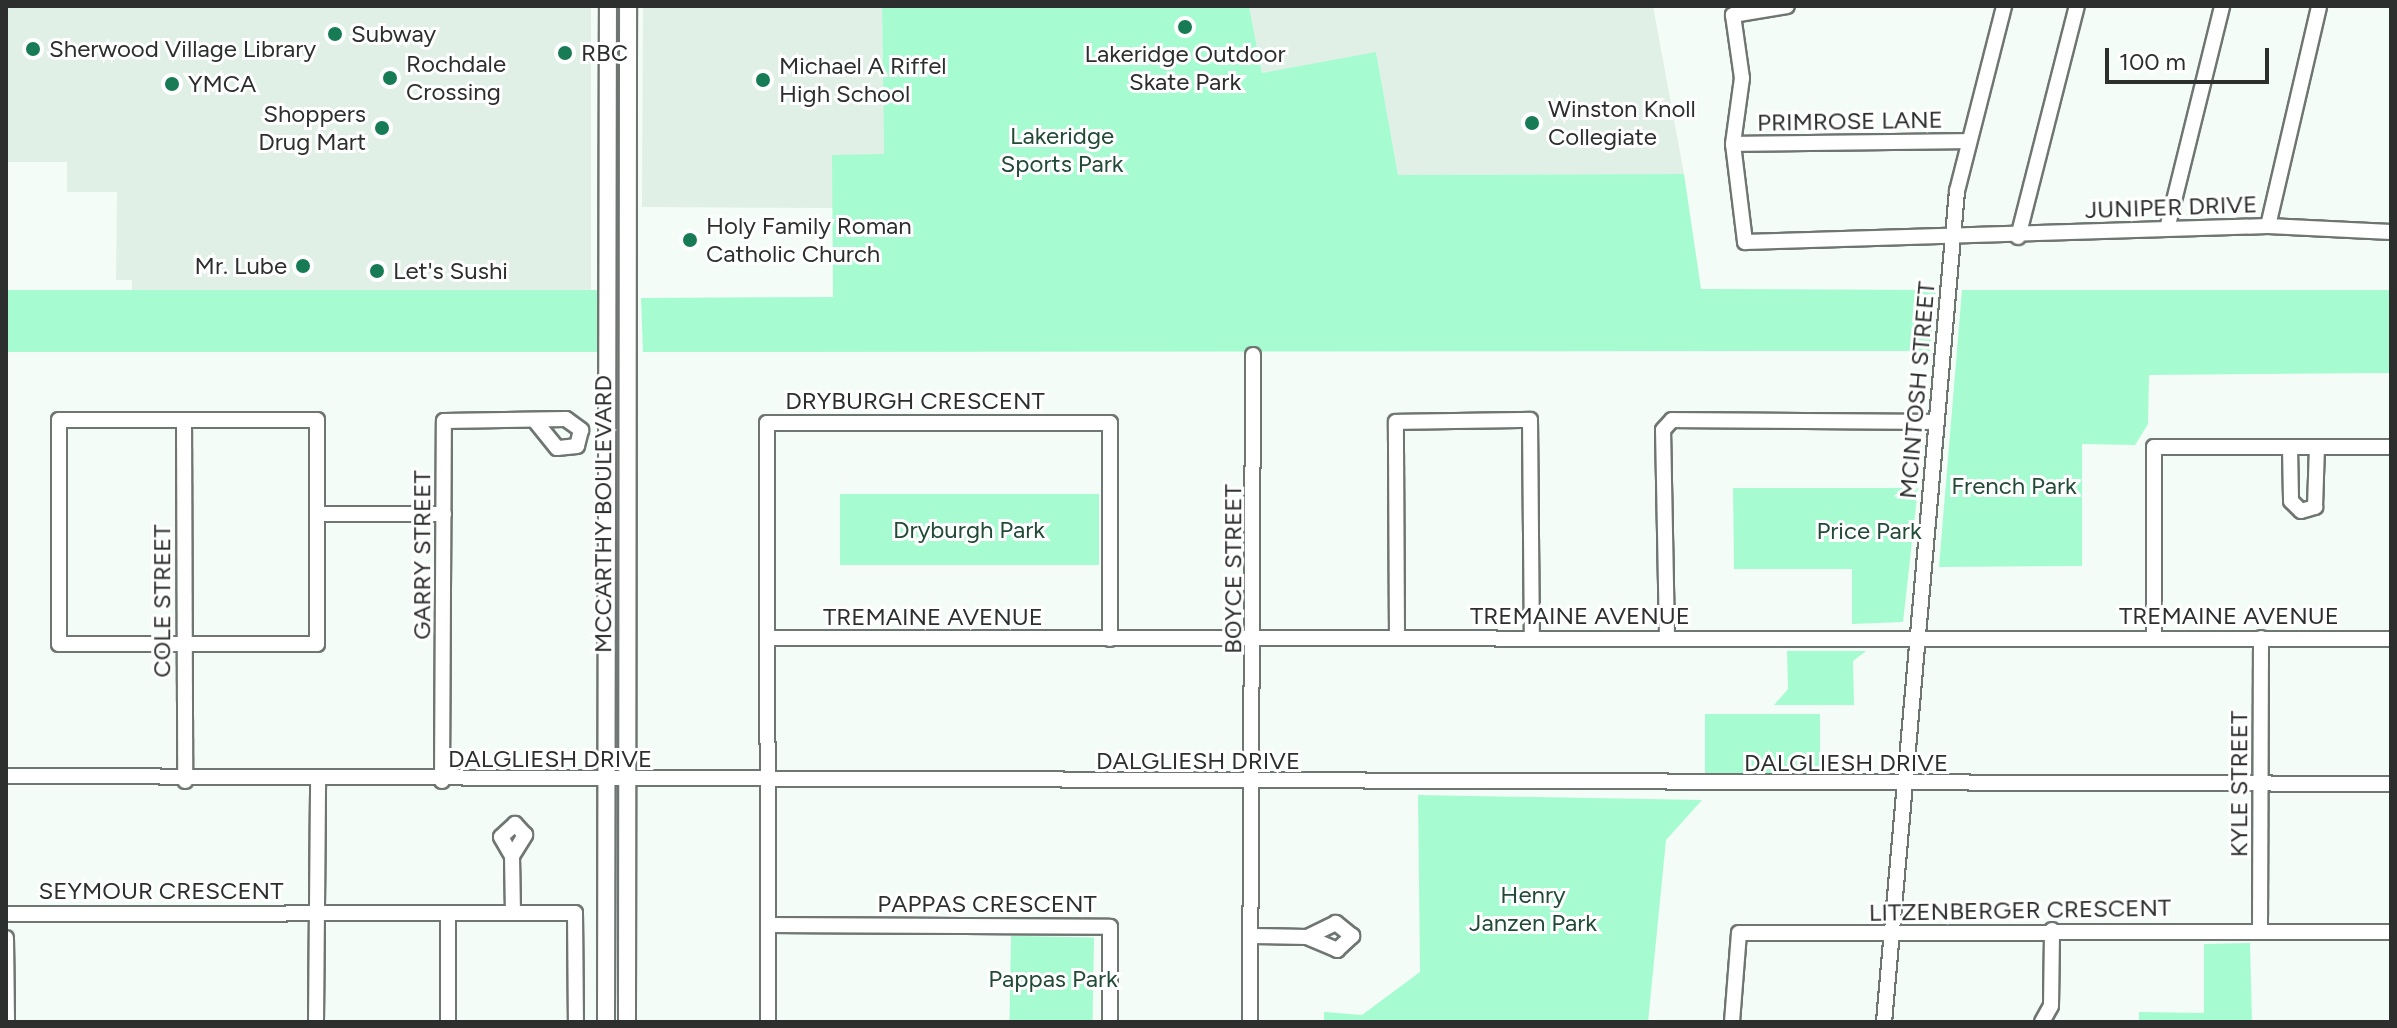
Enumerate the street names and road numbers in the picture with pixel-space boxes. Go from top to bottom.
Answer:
street label: PRIMROSE LANE [1757,105,1943,137]
street label: JUNIPER DRIVE [2084,190,2258,224]
street label: MCINTOSH STREET [1893,280,1941,500]
street label: MCCARTHY BOULEVARD [589,375,617,653]
street label: DRYBURGH CRESCENT [785,387,1045,415]
street label: GARRY STREET [408,470,436,640]
street label: BOYCE STREET [1219,484,1247,654]
street label: COLE STREET [148,524,176,678]
street label: TREMAINE AVENUE [1470,602,1690,630]
street label: TREMAINE AVENUE [2119,602,2339,630]
street label: TREMAINE AVENUE [823,603,1043,631]
street label: KYLE STREET [2225,711,2253,857]
street label: DALGLIESH DRIVE [448,745,652,773]
street label: DALGLIESH DRIVE [1096,747,1300,775]
street label: DALGLIESH DRIVE [1744,749,1948,777]
street label: SEYMOUR CRESCENT [39,877,283,905]
street label: PAPPAS CRESCENT [877,890,1097,918]
street label: LITZENBERGER CRESCENT [1869,893,2171,927]

